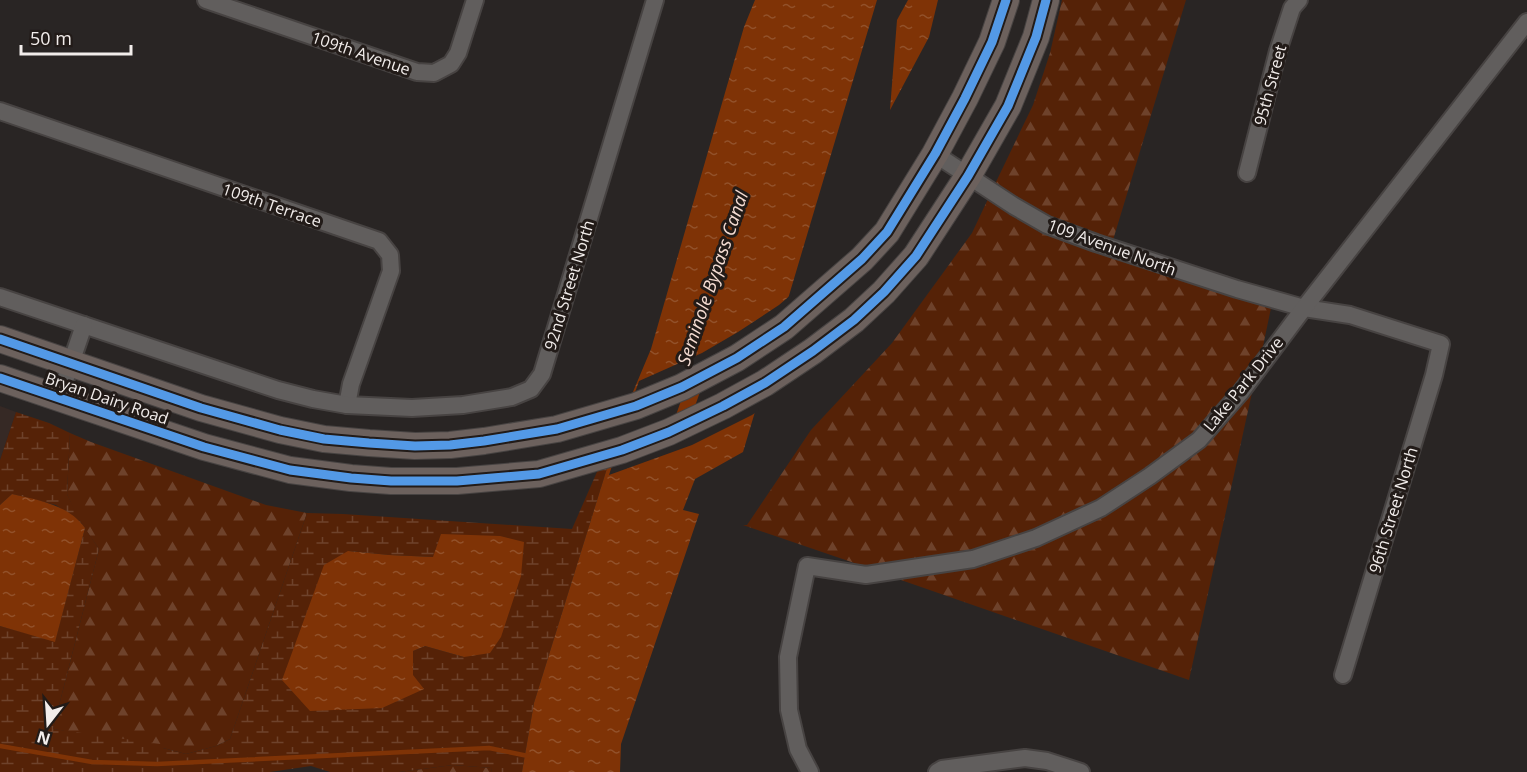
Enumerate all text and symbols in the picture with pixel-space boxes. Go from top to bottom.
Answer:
scale bar [21,18,130,56]
text: 50 m [30,26,72,50]
street label: 109th Avenue [309,26,413,80]
street label: 95th Street [1249,42,1291,128]
street label: 109th Terrace [219,178,325,232]
water label: Seminole Bypass Canal [671,187,753,368]
street label: 109 Avenue North [1045,214,1179,280]
street label: 92nd Street North [539,217,599,353]
street label: Lake Park Drive [1198,332,1288,436]
street label: Bryan Dairy Road [42,367,172,429]
street label: 96th Street North [1363,444,1423,576]
north arrow [18,694,78,754]
text: N [34,726,53,751]

